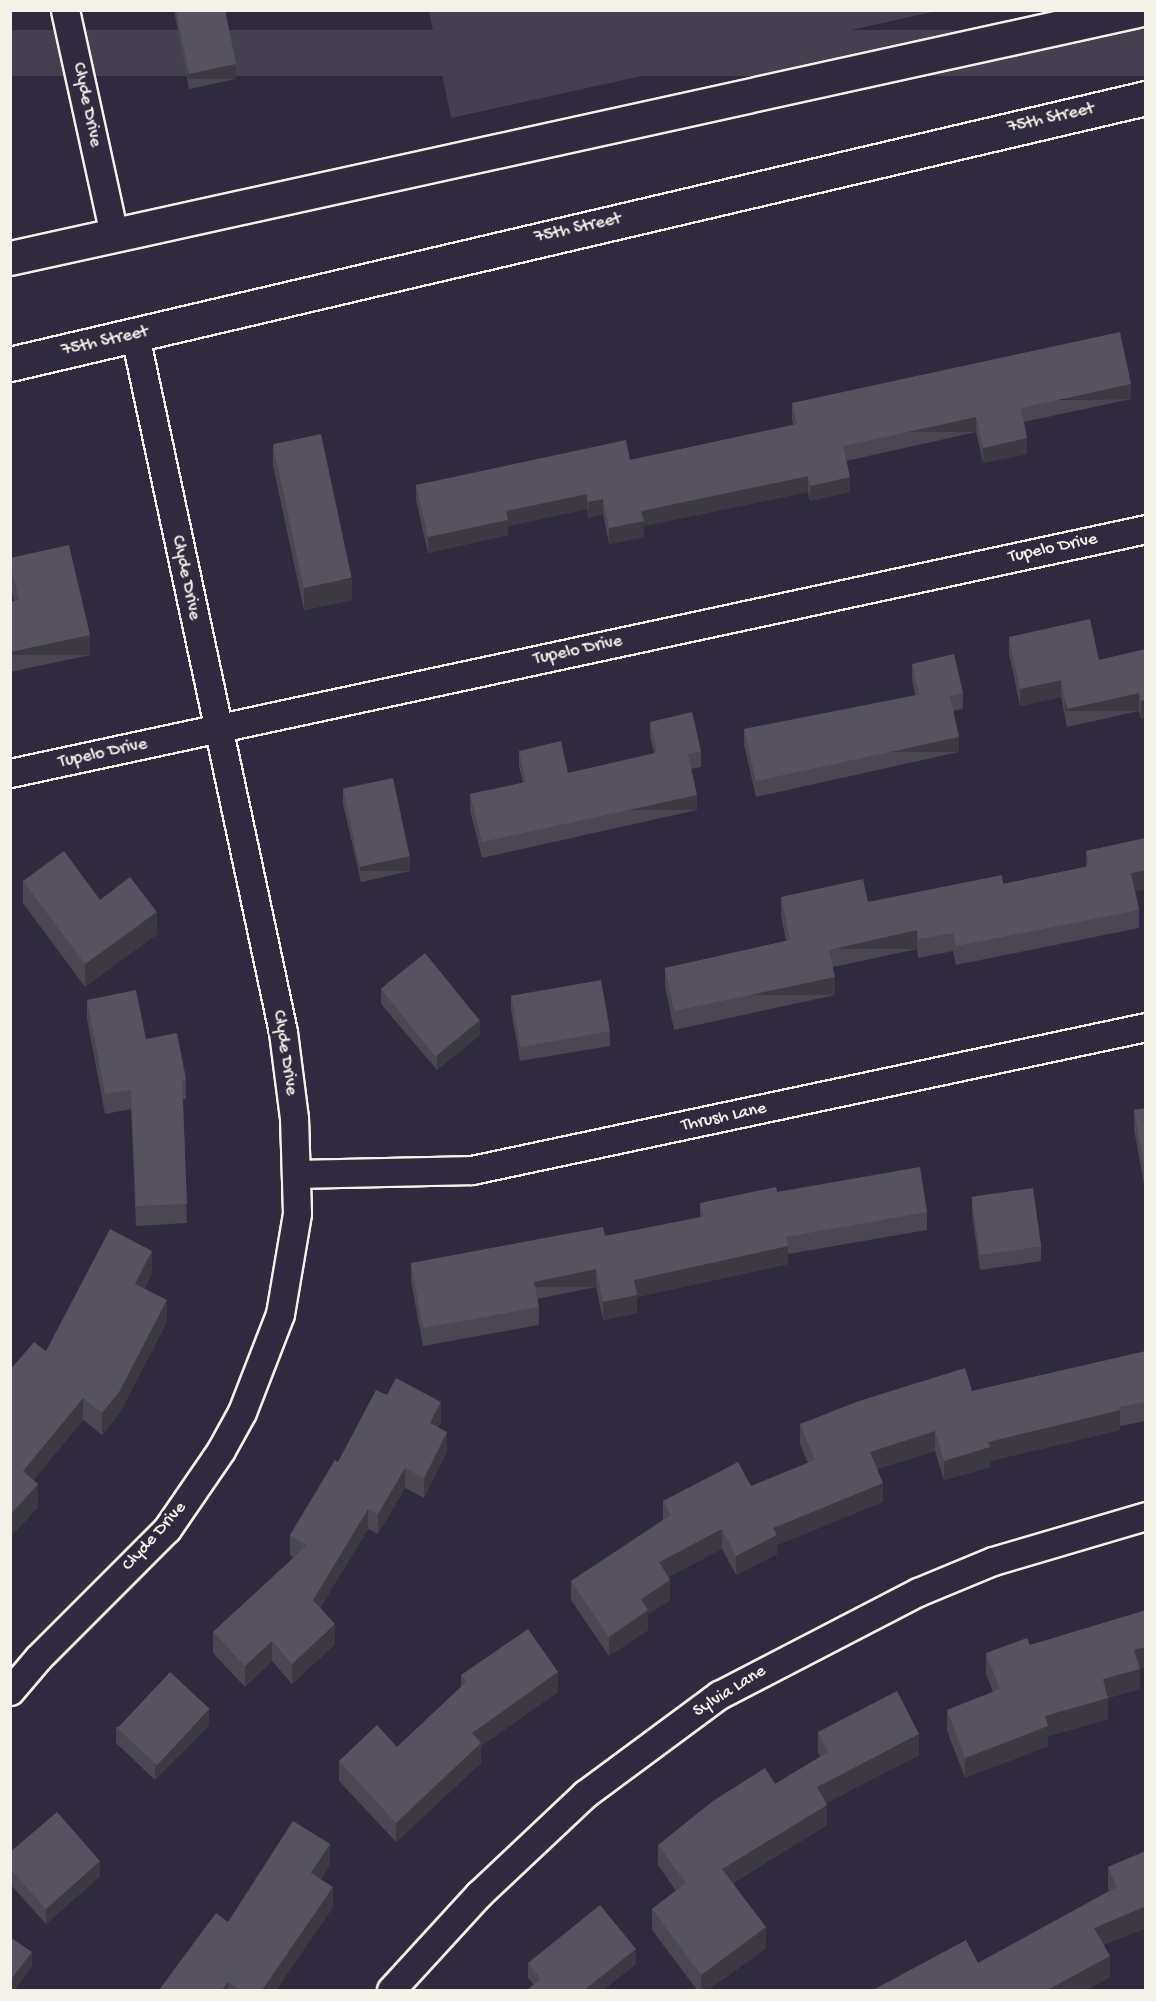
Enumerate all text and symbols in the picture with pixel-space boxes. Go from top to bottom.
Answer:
street label: Clyde Drive [67,61,105,149]
street label: 75th Street [1006,99,1096,139]
street label: 75th Street [533,209,623,249]
street label: 75th Street [60,322,150,362]
street label: Tupelo Drive [1007,529,1099,569]
street label: Clyde Drive [166,534,204,622]
street label: Tupelo Drive [532,631,624,671]
street label: Tupelo Drive [57,734,149,774]
street label: Clyde Drive [267,1009,301,1097]
street label: Thrush Lane [680,1098,768,1138]
street label: Clyde Drive [118,1498,192,1576]
street label: Sylvia Lane [690,1661,770,1723]

